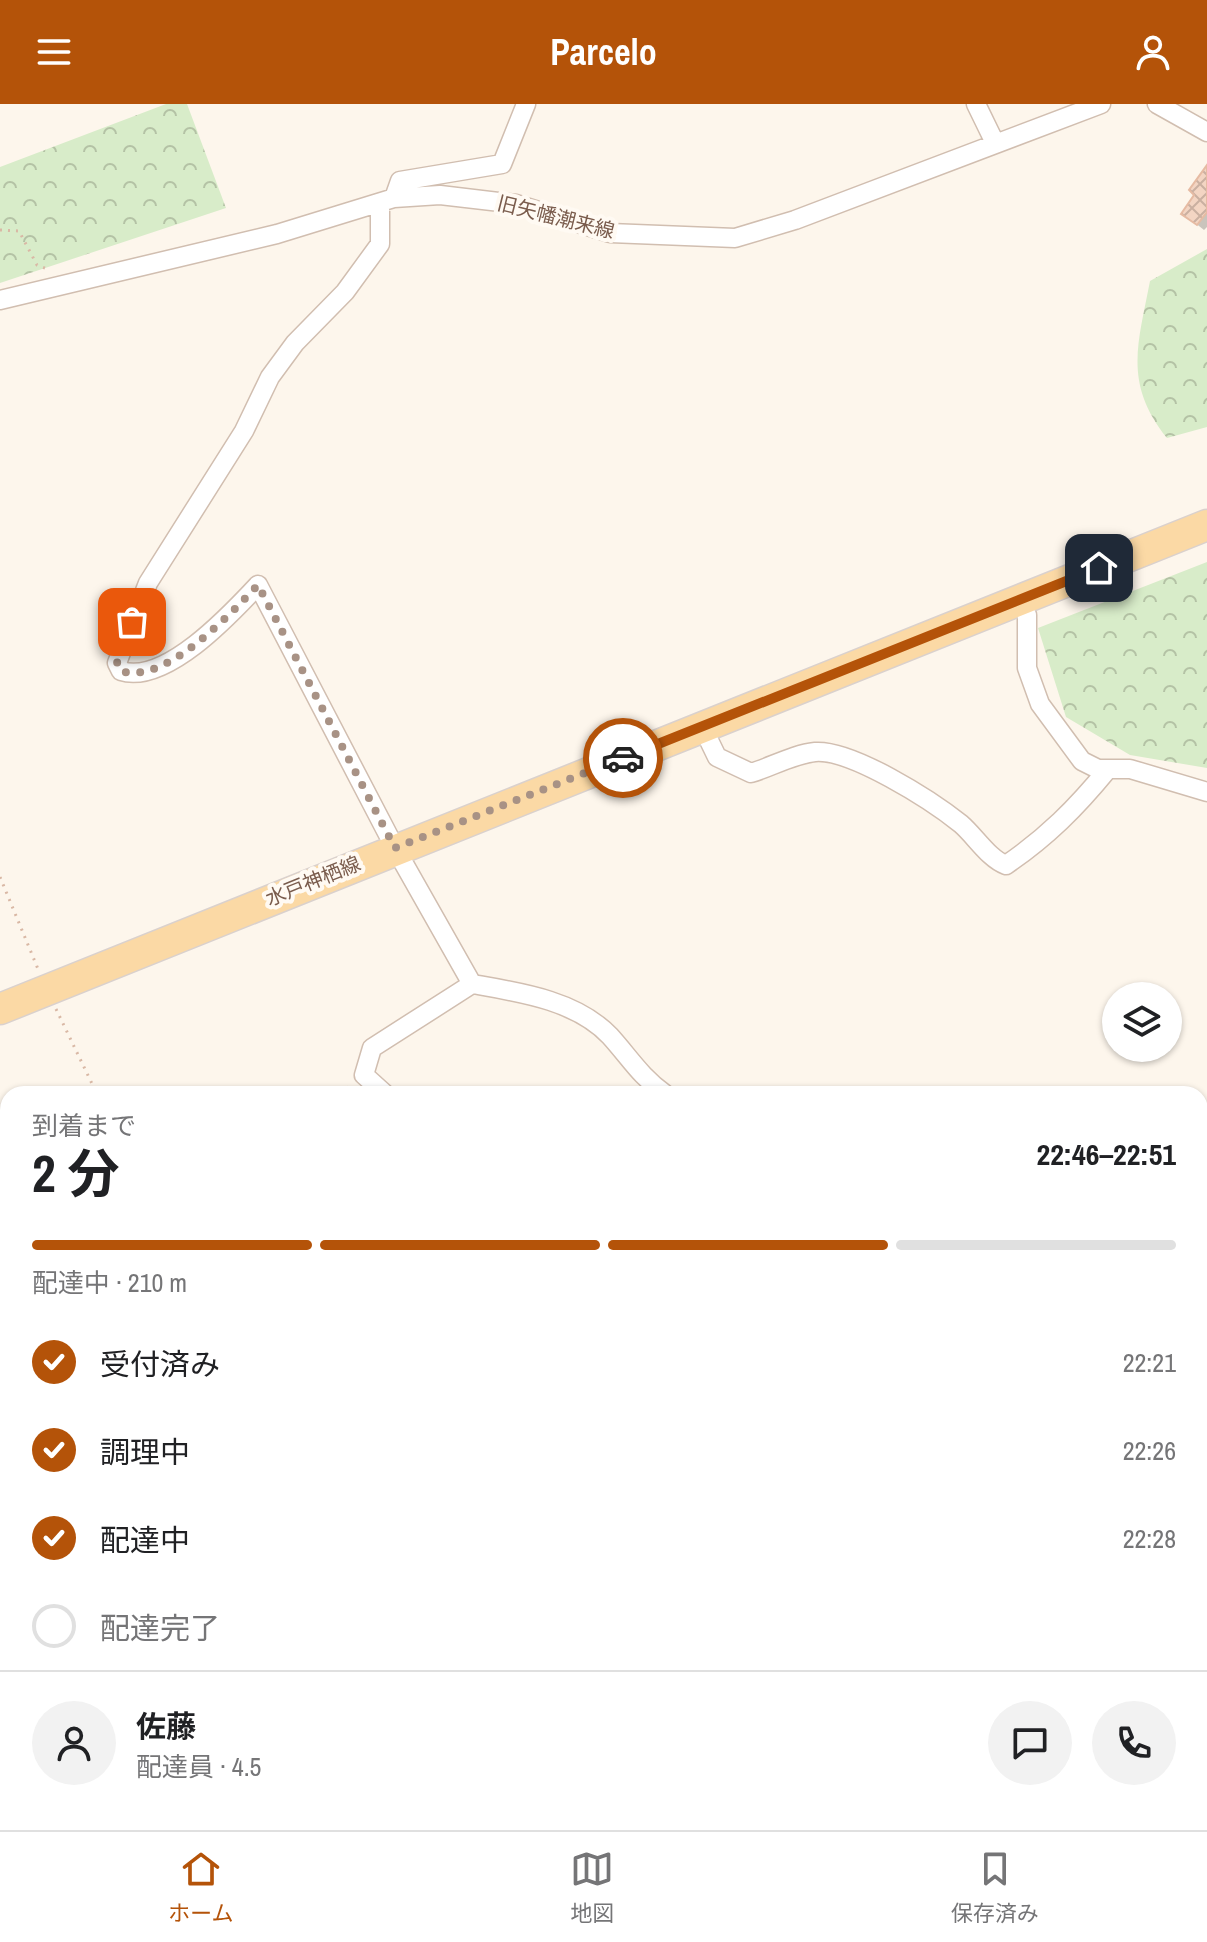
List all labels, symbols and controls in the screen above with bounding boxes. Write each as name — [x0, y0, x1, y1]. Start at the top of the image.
text: Parcelo — [550, 28, 657, 76]
icon: menu — [32, 30, 76, 74]
icon: person — [1131, 30, 1175, 74]
street label: 旧矢幡潮来線 — [495, 189, 618, 244]
pin — [1065, 534, 1133, 602]
icon: home — [1077, 546, 1121, 590]
pin — [98, 588, 166, 656]
icon: bag — [110, 600, 154, 644]
courier — [583, 718, 663, 798]
icon: car — [601, 736, 645, 780]
street label: 水戸神栖線 — [261, 849, 364, 912]
map controls — [1102, 982, 1182, 1062]
button: layers — [1102, 982, 1182, 1062]
text: 到着まで — [32, 1108, 136, 1143]
text: 22:46–22:51 — [1037, 1134, 1176, 1174]
text: 2 分 — [32, 1138, 120, 1208]
text: 配達中 · 210 m — [32, 1265, 187, 1300]
icon: check — [32, 1340, 76, 1384]
text: 受付済み — [100, 1344, 220, 1384]
text: 22:21 — [1123, 1345, 1176, 1380]
icon: check — [32, 1428, 76, 1472]
text: 調理中 — [100, 1432, 190, 1472]
text: 22:26 — [1123, 1433, 1176, 1468]
icon: check — [32, 1516, 76, 1560]
text: 配達中 — [100, 1520, 190, 1560]
text: 22:28 — [1123, 1521, 1176, 1556]
text: 配達完了 — [100, 1608, 220, 1648]
button: person — [32, 1701, 116, 1785]
button: chat — [988, 1701, 1072, 1785]
button: phone — [1092, 1701, 1176, 1785]
text: 佐藤 — [136, 1706, 196, 1746]
text: 配達員 · 4.5 — [136, 1749, 261, 1784]
tab: ホーム — [168, 1847, 234, 1928]
tab: 地図 — [570, 1847, 614, 1928]
tab: 保存済み — [951, 1847, 1039, 1928]

